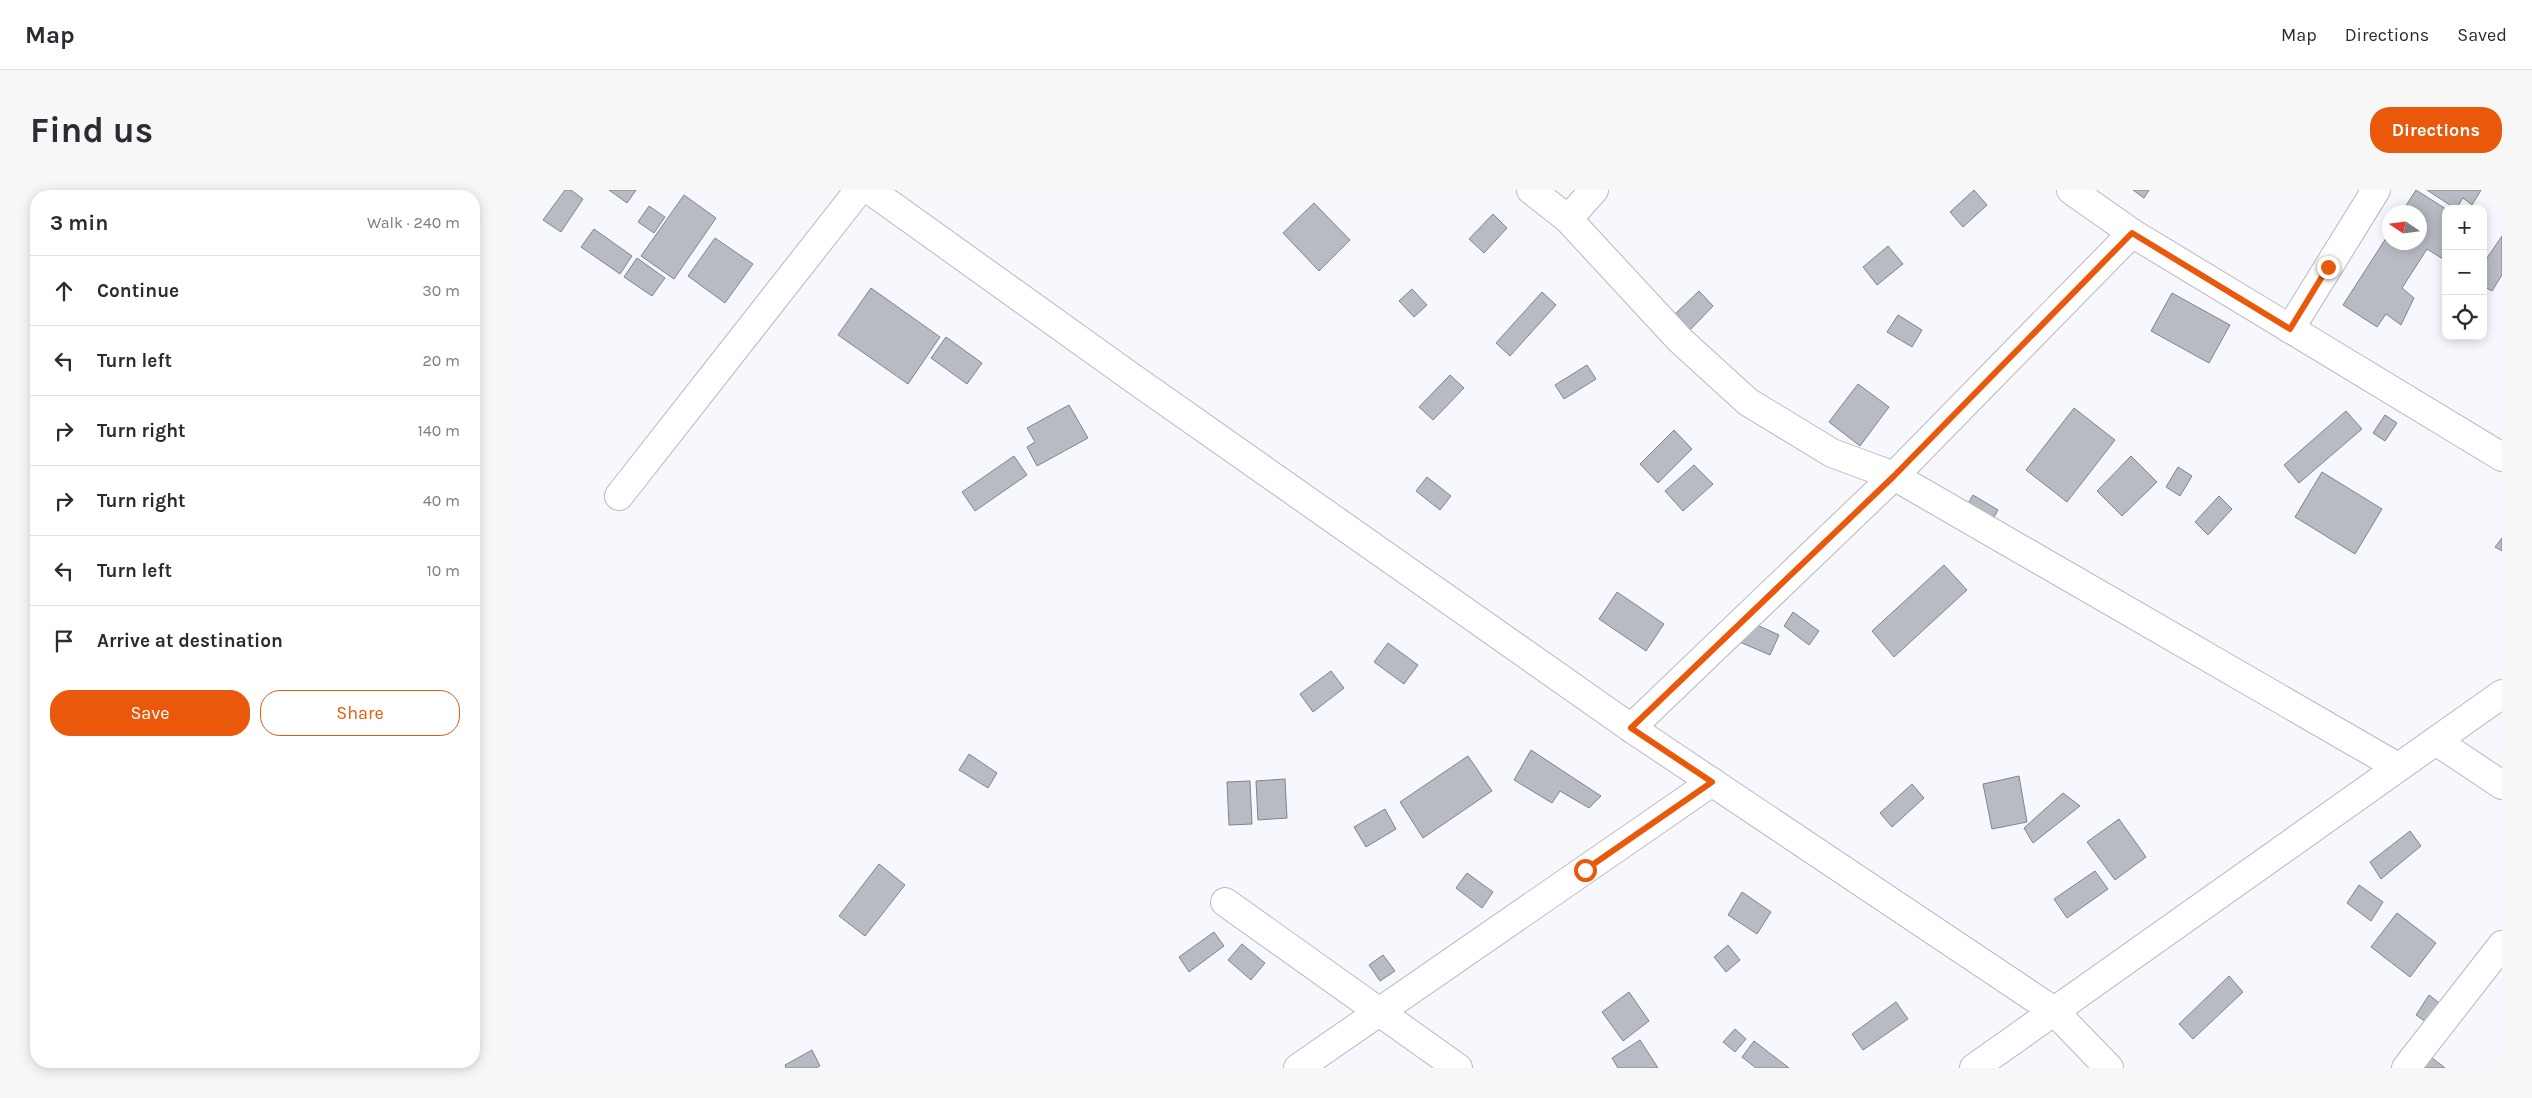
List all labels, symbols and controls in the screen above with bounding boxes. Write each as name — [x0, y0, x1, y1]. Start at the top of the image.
text: Map — [25, 21, 75, 49]
text: Map — [2281, 24, 2317, 46]
text: Directions — [2345, 24, 2429, 46]
text: Saved — [2457, 24, 2507, 46]
button: Directions — [2370, 107, 2502, 153]
text: Find us — [30, 110, 153, 151]
north arrow — [2382, 205, 2427, 250]
map controls — [2442, 205, 2487, 340]
button: + — [2442, 205, 2487, 250]
text: 3 min — [50, 211, 108, 235]
text: Walk · 240 m — [367, 213, 460, 232]
button: − — [2442, 250, 2487, 295]
route end — [2317, 256, 2340, 279]
icon: ahead — [50, 277, 78, 305]
text: Continue — [97, 280, 179, 302]
text: 30 m — [422, 281, 460, 300]
button: locate — [2442, 295, 2487, 340]
icon: left — [50, 347, 78, 375]
text: Turn left — [97, 350, 172, 372]
text: 20 m — [422, 351, 460, 370]
icon: right — [50, 417, 78, 445]
text: Turn right — [97, 420, 186, 442]
text: 140 m — [418, 421, 460, 440]
icon: right — [50, 487, 78, 515]
text: Turn right — [97, 490, 186, 512]
text: 40 m — [423, 491, 460, 510]
icon: left — [50, 557, 78, 585]
text: Turn left — [97, 560, 172, 582]
text: 10 m — [426, 561, 460, 580]
icon: arrive — [50, 627, 78, 655]
text: Arrive at destination — [97, 630, 283, 652]
button: Save — [50, 690, 250, 736]
button: Share — [260, 690, 460, 736]
route start — [1574, 859, 1597, 882]

